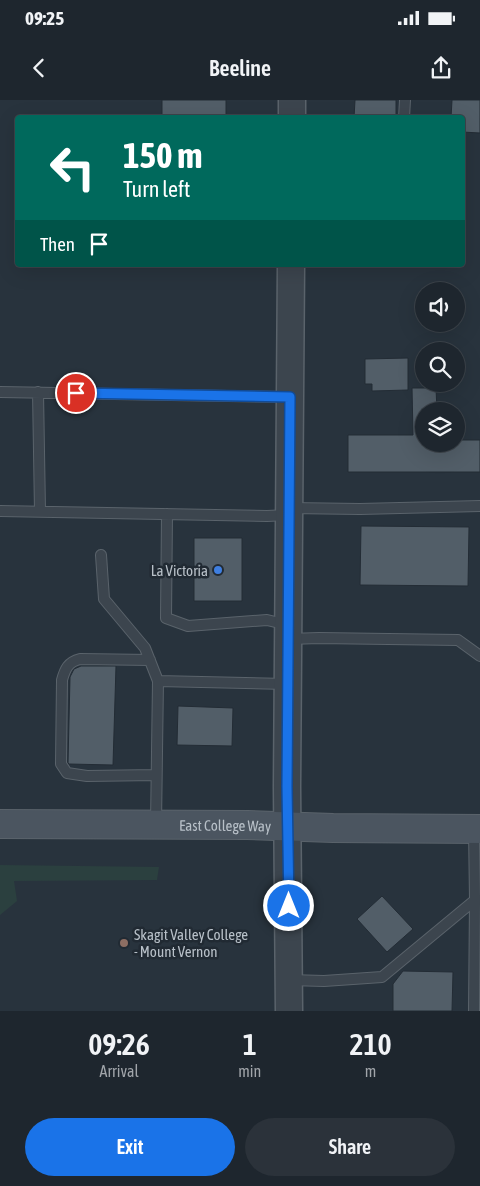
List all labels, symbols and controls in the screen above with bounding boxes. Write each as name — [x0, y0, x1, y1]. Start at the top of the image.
text: 09:25 — [25, 7, 64, 29]
icon: back — [25, 54, 53, 82]
icon: share — [427, 54, 455, 82]
text: Beeline — [209, 55, 271, 81]
icon: left — [40, 135, 105, 200]
text: 150 m — [123, 135, 202, 175]
text: Turn left — [123, 176, 190, 202]
icon: arrive — [85, 230, 113, 258]
text: Then — [40, 233, 75, 255]
map controls — [415, 282, 465, 452]
button: sound — [415, 282, 465, 332]
button: search — [415, 342, 465, 392]
pin — [55, 372, 97, 414]
icon: arrive — [62, 379, 90, 407]
button: layers — [415, 402, 465, 452]
place label: La Victoria — [151, 562, 208, 579]
marker: La Victoria — [212, 564, 224, 576]
street label: East College Way — [179, 816, 271, 834]
position arrow — [262, 879, 314, 931]
place label: Skagit Valley College - Mount Vernon — [134, 926, 248, 960]
marker: Skagit Valley College - Mount Vernon — [118, 937, 130, 949]
text: 09:26 — [88, 1027, 150, 1061]
text: 1 — [243, 1027, 257, 1061]
text: 210 — [349, 1027, 392, 1061]
text: Arrival — [100, 1062, 139, 1080]
text: min — [238, 1062, 261, 1080]
text: m — [365, 1062, 376, 1080]
button: Exit — [25, 1118, 235, 1176]
button: Share — [245, 1118, 455, 1176]

